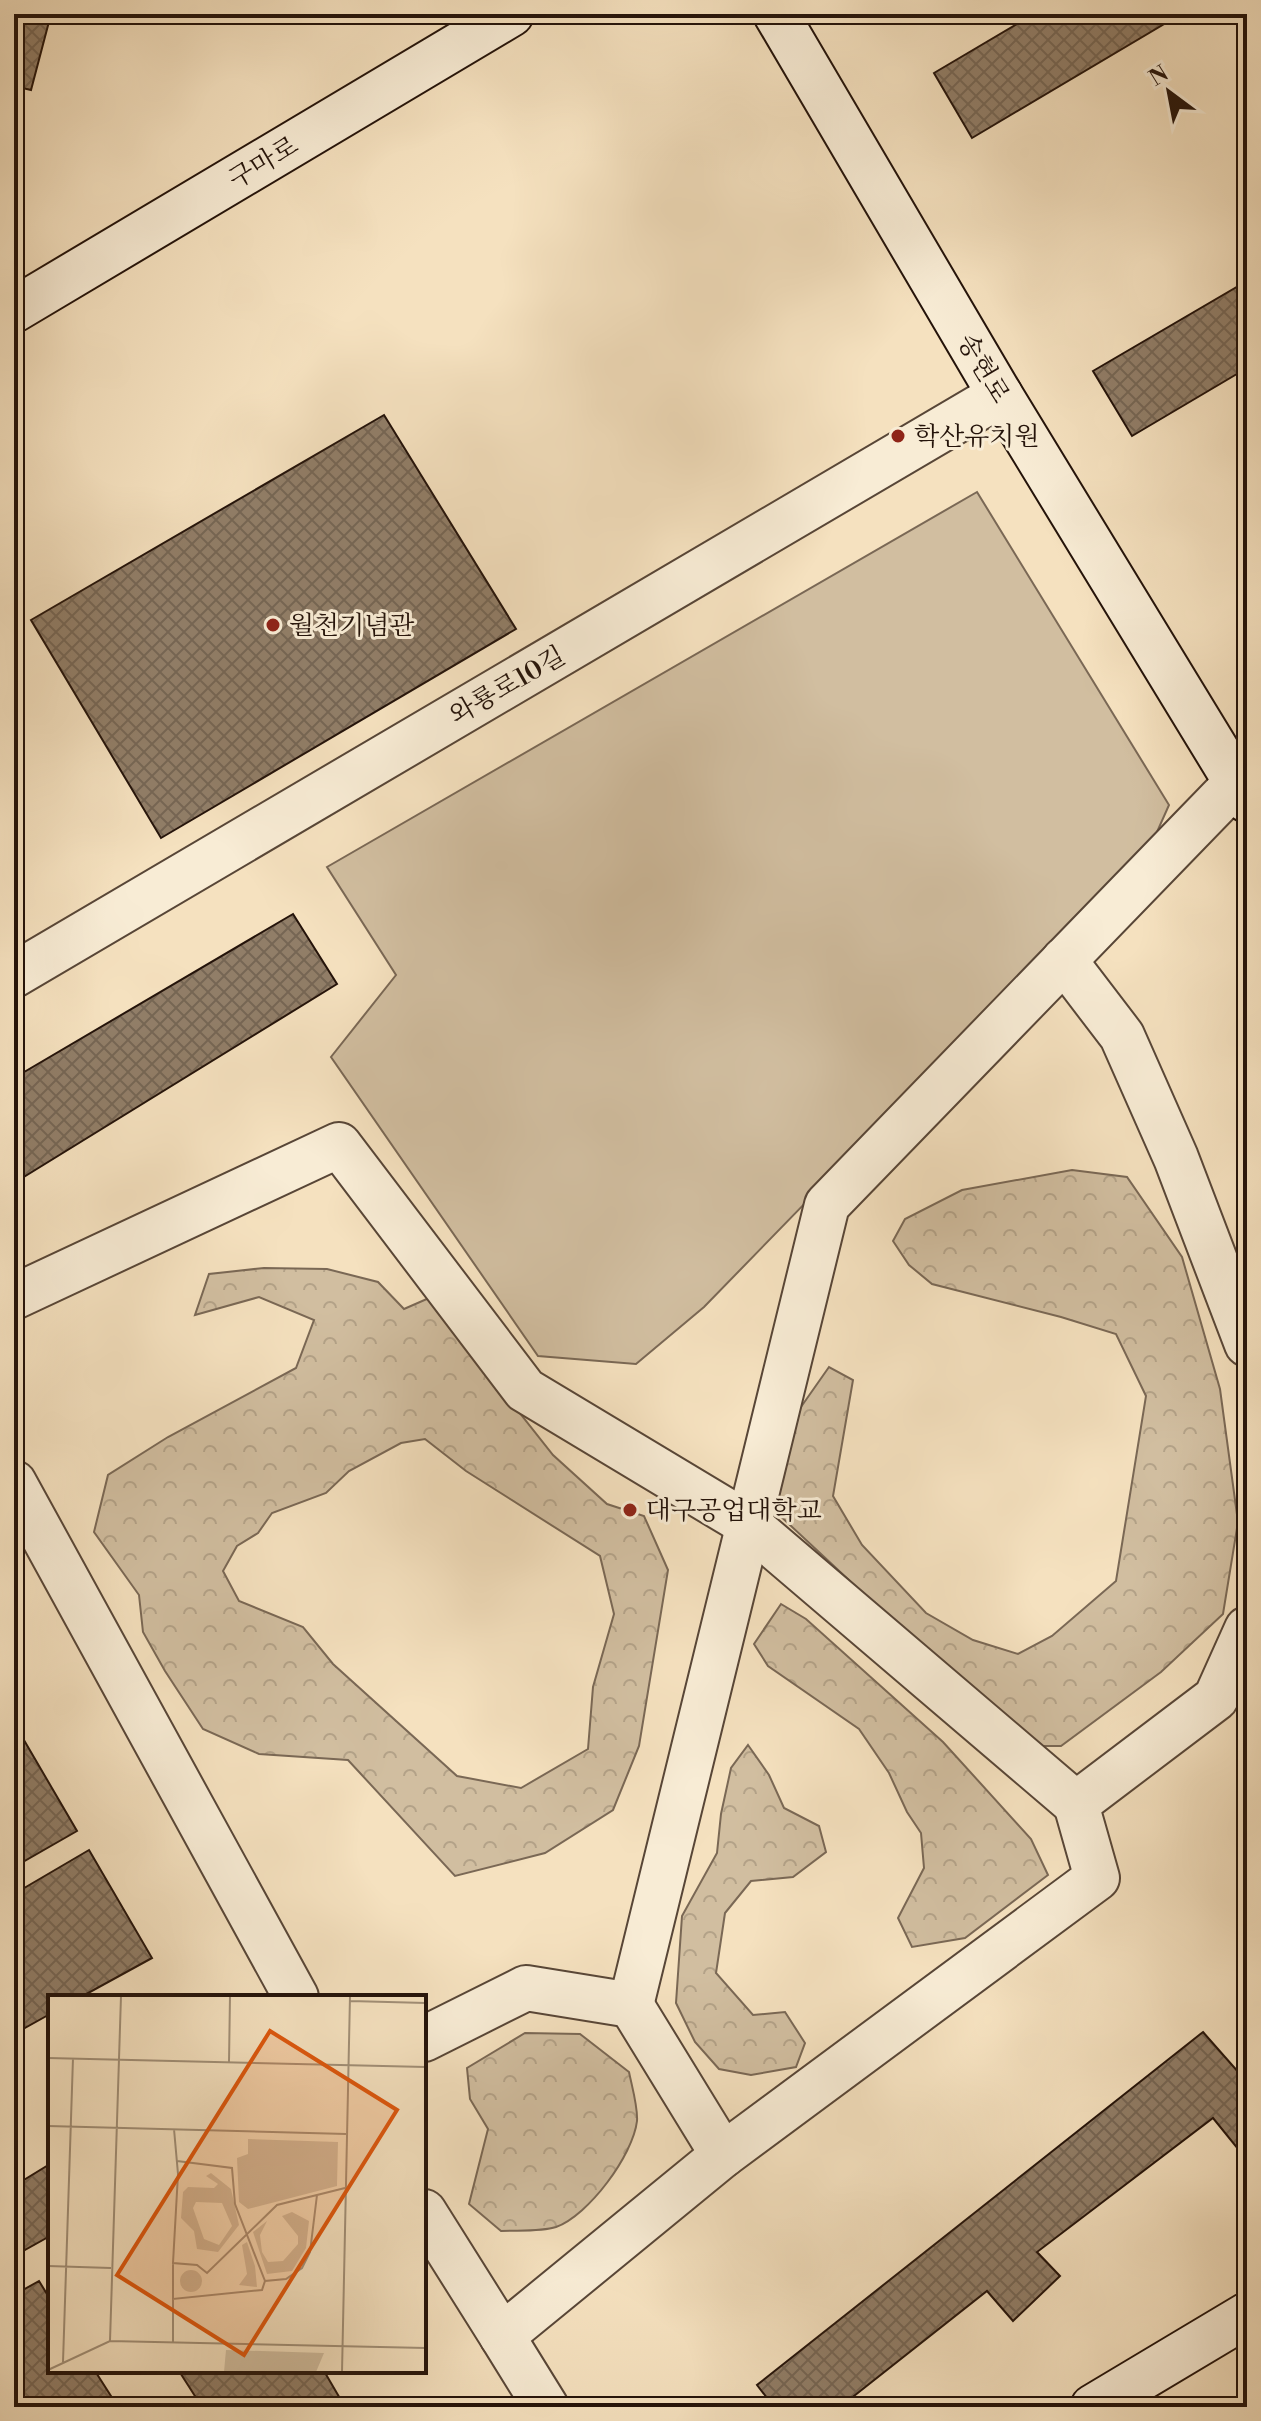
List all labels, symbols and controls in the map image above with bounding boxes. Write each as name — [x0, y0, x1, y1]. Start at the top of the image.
north arrow — [1129, 52, 1209, 132]
text: N — [1145, 60, 1174, 92]
street label: 구마로 — [223, 130, 304, 196]
street label: 송현로 — [950, 328, 1016, 409]
place label: 학산유치원 — [914, 421, 1040, 453]
marker: 학산유치원 — [889, 427, 907, 445]
place label: 월천기념관 — [289, 610, 415, 642]
marker: 월천기념관 — [264, 616, 282, 634]
street label: 와룡로10길 — [444, 640, 571, 732]
place label: 대구공업대학교 — [646, 1495, 822, 1527]
marker: 대구공업대학교 — [621, 1501, 639, 1519]
inset map — [48, 1995, 426, 2373]

